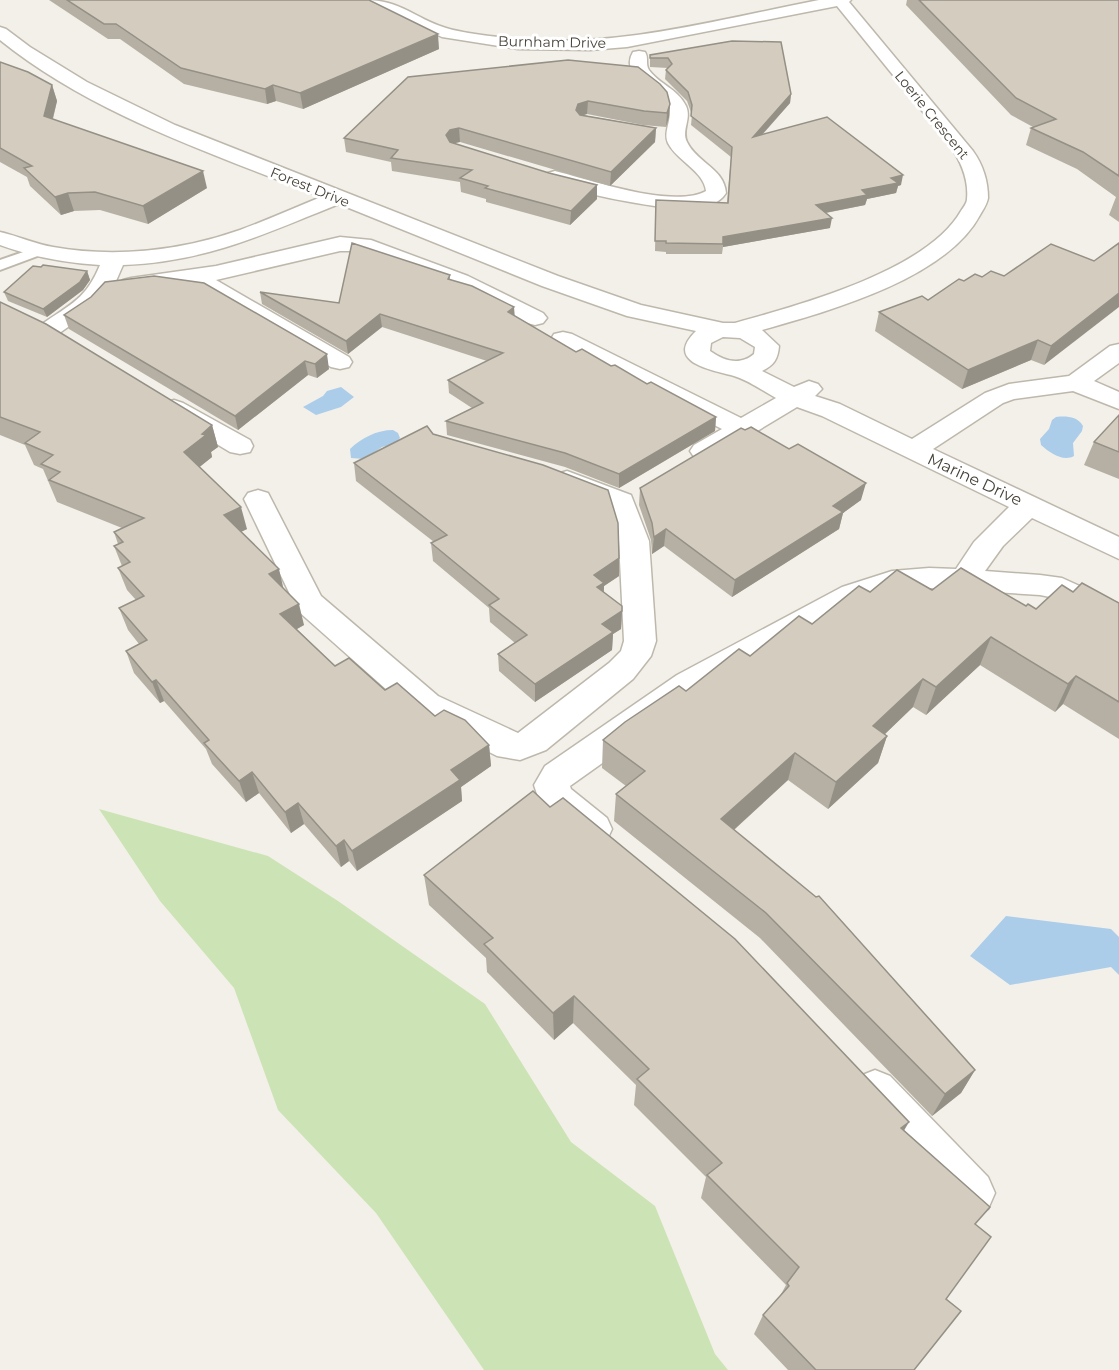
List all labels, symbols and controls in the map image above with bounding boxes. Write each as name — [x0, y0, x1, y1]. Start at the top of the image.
street label: Burnham Drive — [498, 32, 606, 52]
street label: Loerie Crescent — [891, 67, 973, 163]
street label: Forest Drive — [268, 163, 352, 211]
street label: Marine Drive — [925, 449, 1025, 510]

